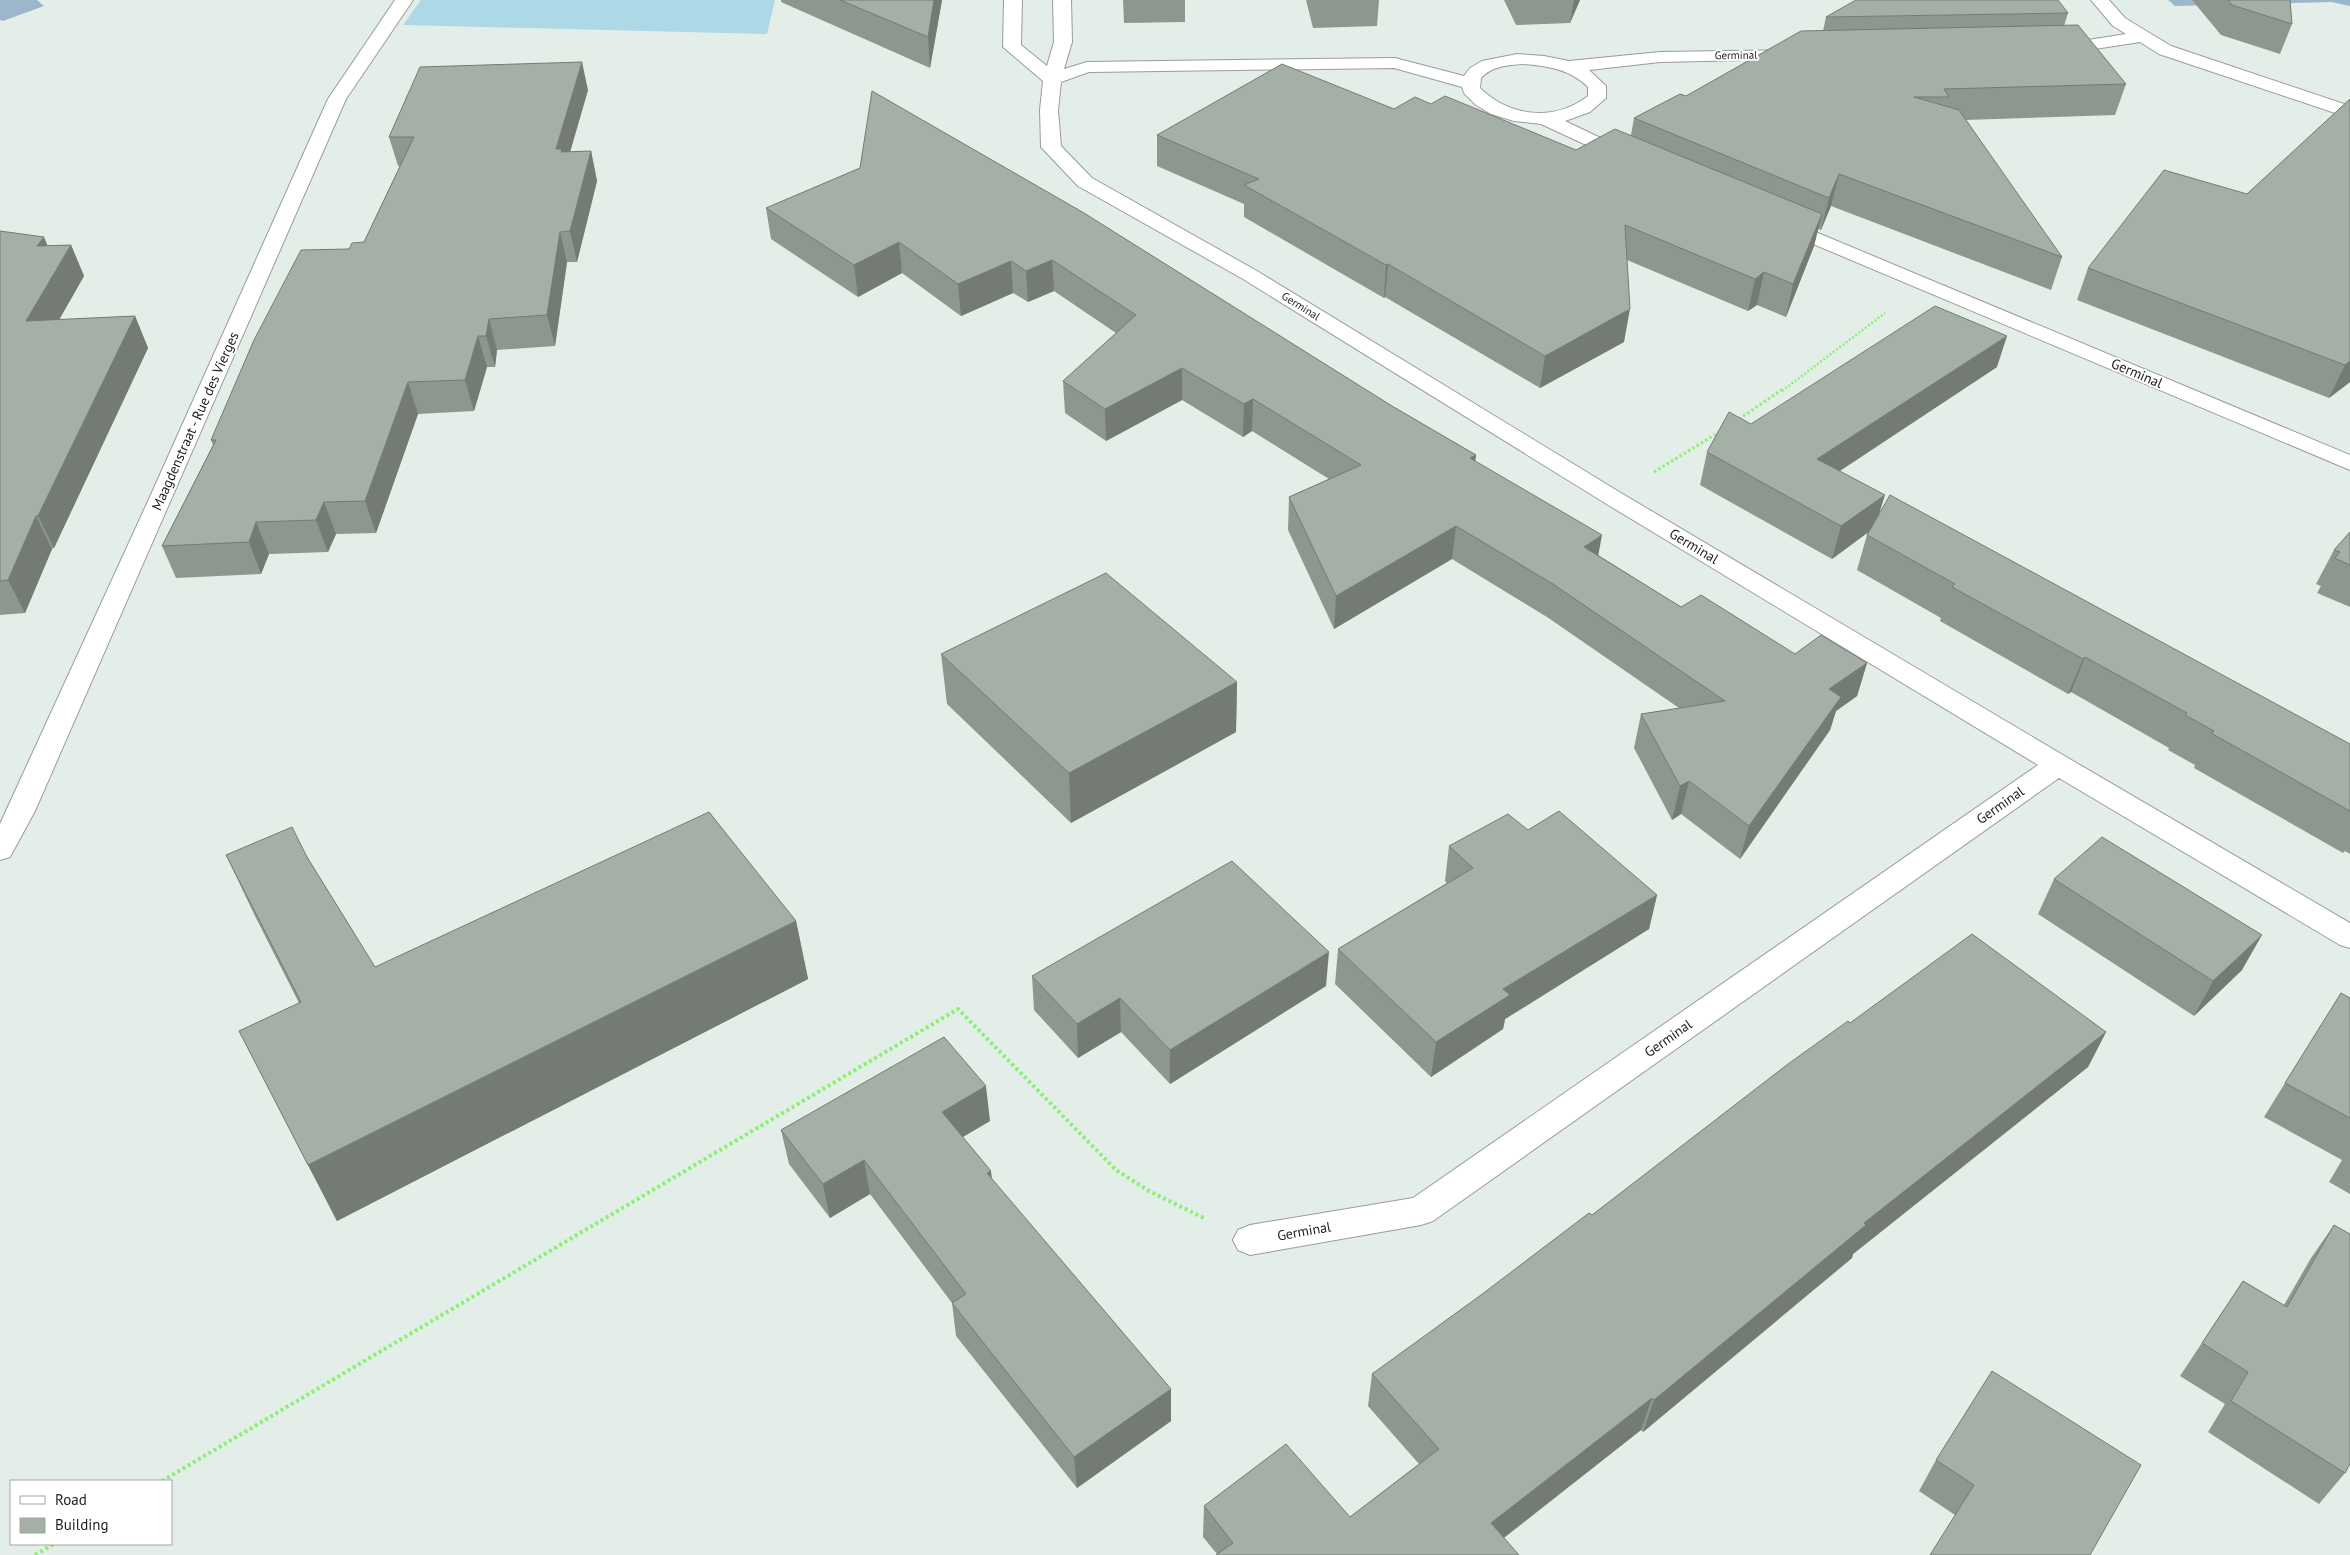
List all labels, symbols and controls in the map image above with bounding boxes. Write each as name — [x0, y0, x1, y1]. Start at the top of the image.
street label: Germinal — [1715, 48, 1758, 62]
street label: Germinal — [1279, 289, 1323, 324]
street label: Maagdenstraat - Rue des Vierges — [147, 329, 243, 513]
street label: Germinal — [2109, 354, 2165, 392]
street label: Germinal — [1666, 524, 1722, 568]
street label: Germinal — [1973, 782, 2027, 828]
street label: Germinal — [1641, 1015, 1695, 1061]
street label: Germinal — [1276, 1217, 1332, 1245]
legend — [10, 1480, 172, 1545]
text: Road — [55, 1490, 87, 1509]
text: Building — [55, 1515, 109, 1534]

